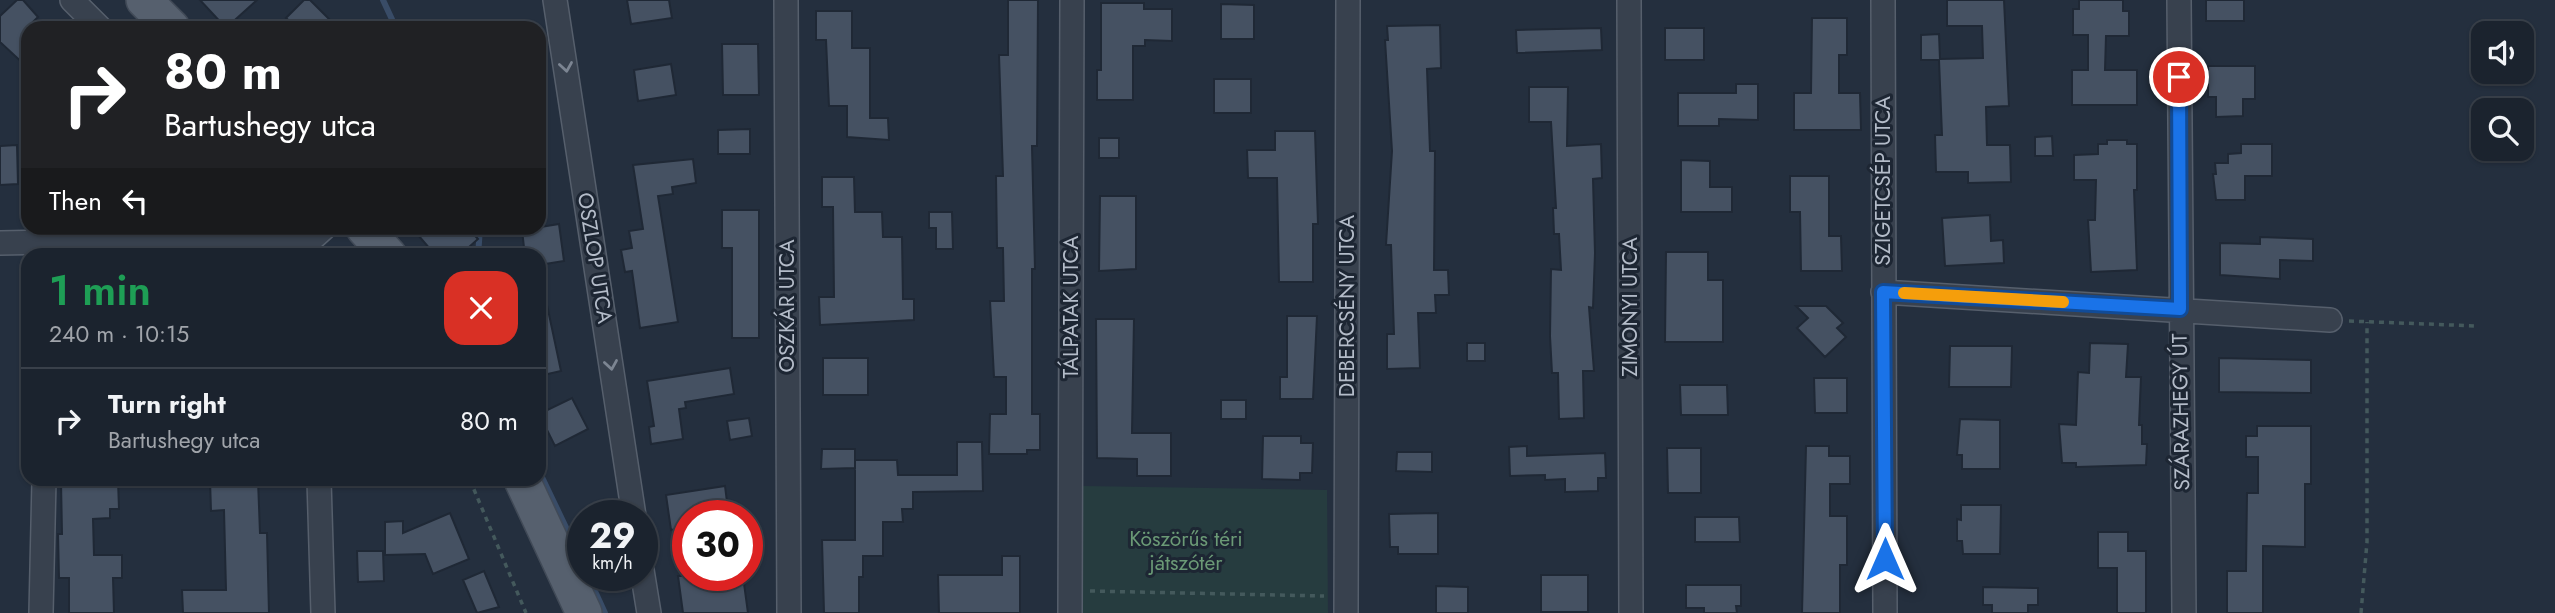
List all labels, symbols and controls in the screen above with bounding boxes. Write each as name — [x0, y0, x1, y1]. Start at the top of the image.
map controls — [2471, 21, 2534, 161]
button: sound — [2471, 21, 2534, 84]
text: 80 m — [164, 37, 282, 107]
pin — [2149, 47, 2209, 107]
icon: right — [49, 49, 140, 140]
icon: arrive — [2160, 58, 2198, 96]
one-way arrow — [558, 62, 573, 73]
street label: SZIGETCSÉP UTCA — [1868, 96, 1898, 266]
button: search — [2471, 98, 2534, 161]
text: Bartushegy utca — [164, 102, 376, 148]
text: Then — [49, 182, 102, 220]
icon: left — [116, 182, 154, 220]
street label: OSZLOP UTCA — [570, 190, 620, 326]
street label: DEBERCSÉNY UTCA — [1332, 215, 1362, 397]
street label: TÁLPATAK UTCA — [1056, 235, 1086, 378]
street label: ZIMONYI UTCA — [1615, 237, 1645, 377]
street label: OSZKÁR UTCA — [772, 239, 802, 373]
text: 1 min — [49, 260, 151, 321]
button: close — [444, 271, 518, 345]
text: 240 m · 10:15 — [49, 317, 189, 351]
street label: SZÁRAZHEGY ÚT — [2165, 333, 2197, 491]
one-way arrow — [603, 359, 618, 371]
text: Turn right — [108, 385, 226, 423]
icon: right — [49, 402, 87, 440]
text: 80 m — [460, 402, 518, 440]
text: Bartushegy utca — [108, 423, 260, 457]
speed limit sign: 30 — [672, 500, 763, 591]
text: 29 — [589, 511, 636, 561]
position arrow — [1848, 522, 1922, 596]
park label: Köszörűs téri játszótér — [1129, 524, 1243, 578]
text: km/h — [592, 550, 633, 576]

